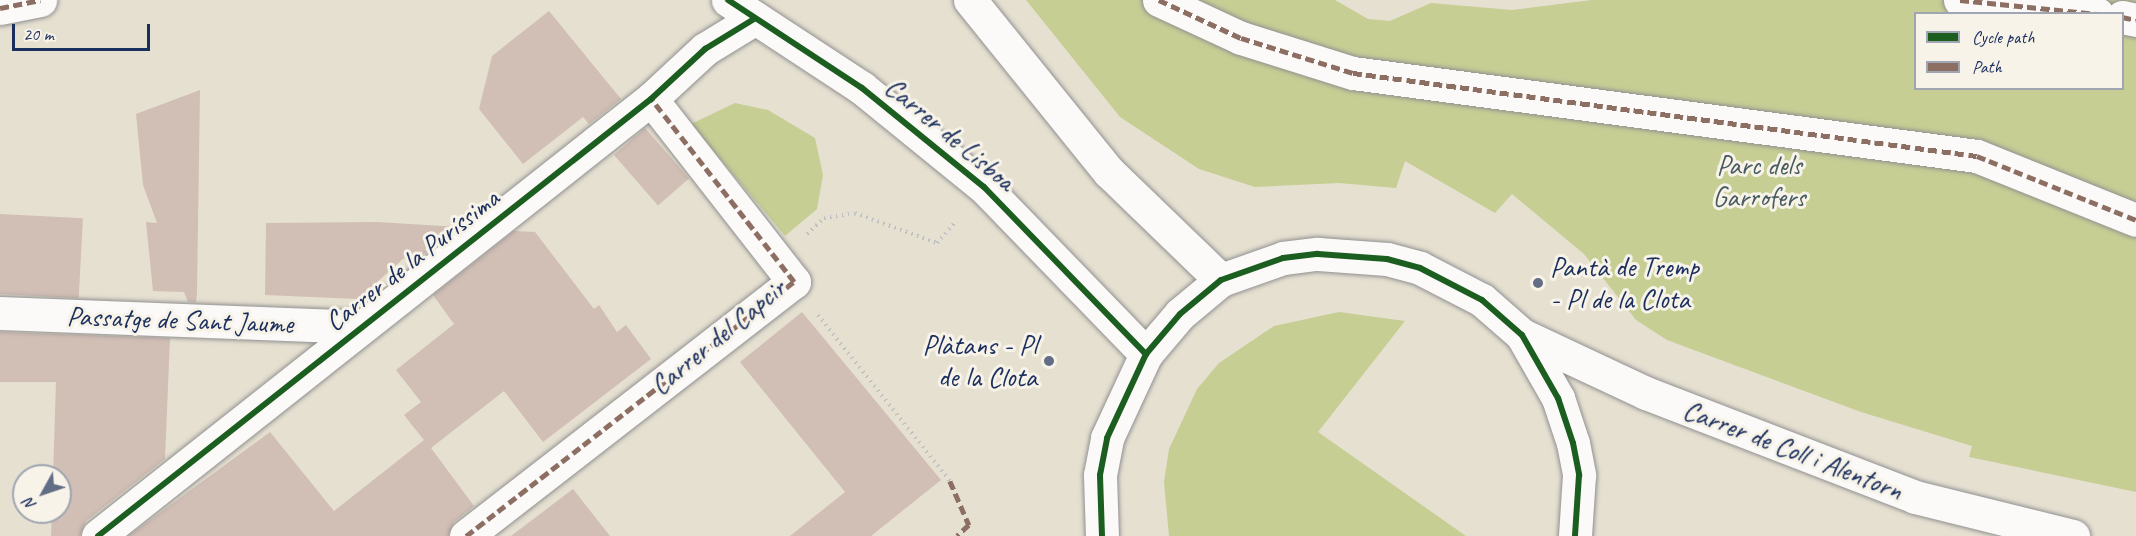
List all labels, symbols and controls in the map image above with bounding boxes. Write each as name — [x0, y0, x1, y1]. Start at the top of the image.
scale bar — [15, 12, 153, 50]
legend — [1914, 12, 2124, 90]
text: 20 m — [23, 23, 54, 45]
text: Cycle path — [1972, 26, 2034, 48]
text: Path — [1972, 56, 2002, 78]
street label: Carrer de Lisboa — [878, 70, 1022, 198]
park label: Parc dels Garrofers — [1713, 148, 1805, 214]
street label: Carrer de la Puríssima — [318, 182, 506, 338]
place label: Pantà de Tremp - Pl de la Clota — [1550, 250, 1699, 316]
street label: Carrer del Capcir — [644, 272, 792, 402]
marker: Pantà de Tremp - Pl de la Clota — [1531, 276, 1545, 290]
street label: Passatge de Sant Jaume — [66, 299, 294, 341]
place label: Plàtans - Pl de la Clota — [922, 328, 1037, 394]
marker: Plàtans - Pl de la Clota — [1042, 354, 1056, 368]
street label: Carrer de Coll i Alentorn — [1679, 393, 1907, 507]
north arrow — [12, 464, 72, 524]
text: N — [19, 494, 41, 515]

